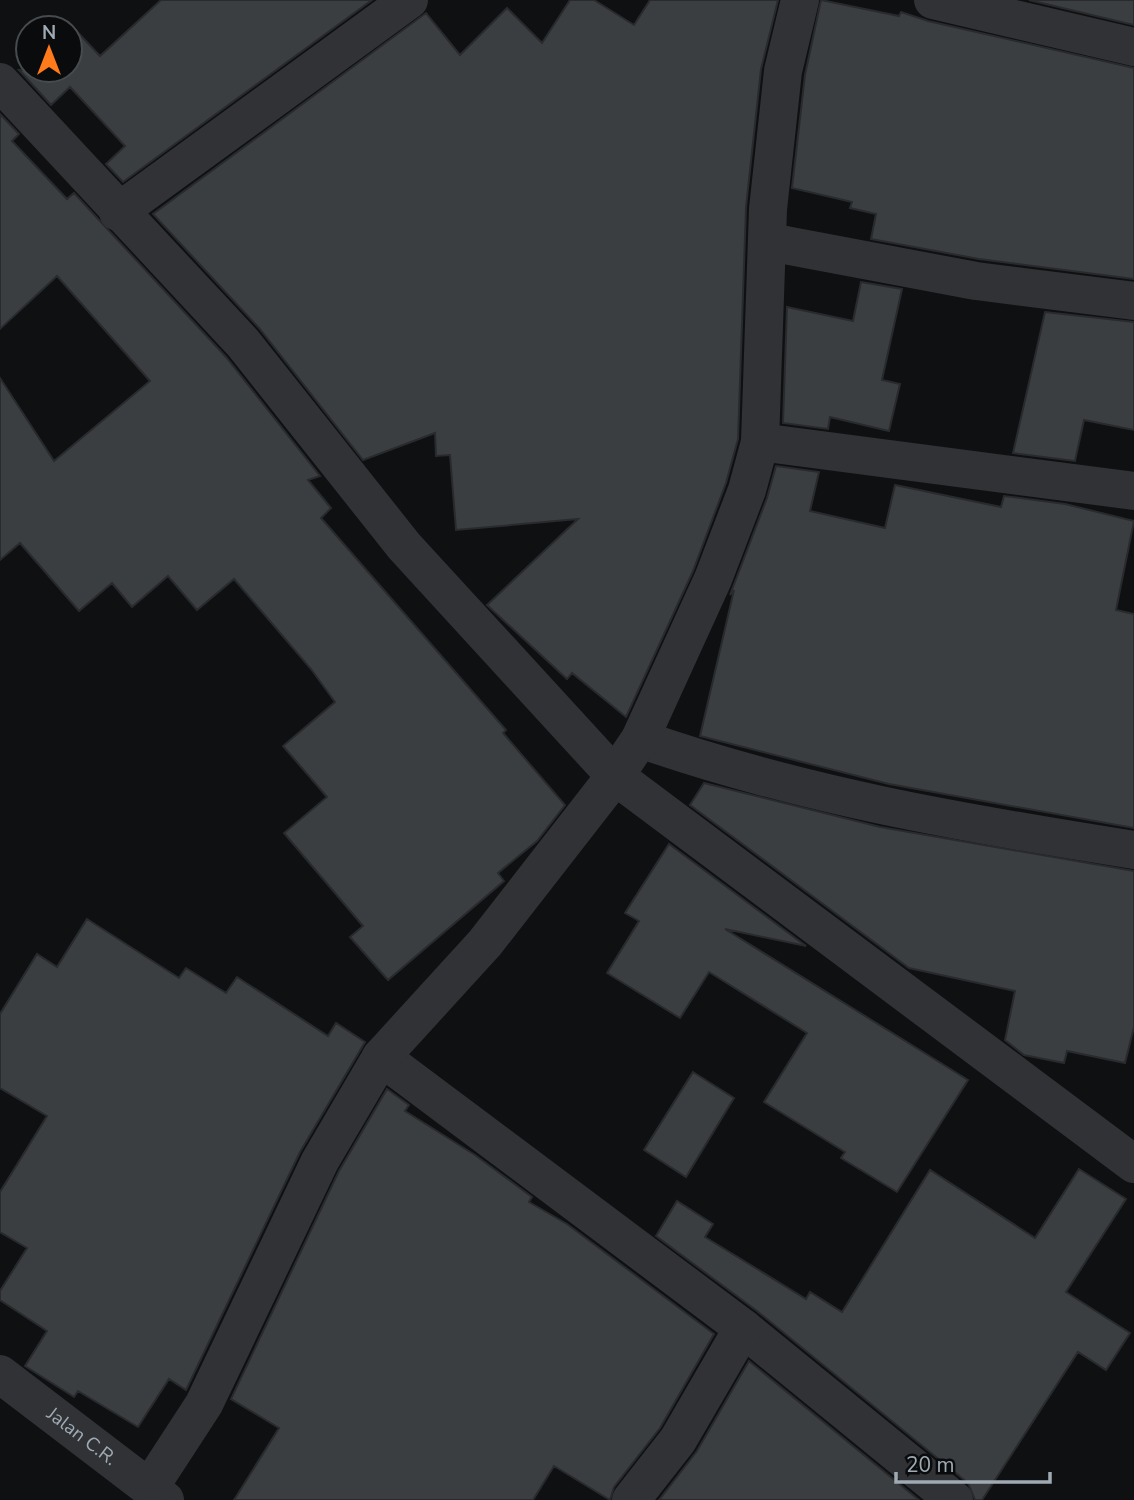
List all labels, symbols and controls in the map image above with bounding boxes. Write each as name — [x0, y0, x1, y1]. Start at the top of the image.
north arrow — [14, 14, 84, 84]
text: N — [42, 20, 56, 46]
street label: Jalan C.R. — [41, 1401, 122, 1472]
scale bar — [896, 1440, 1050, 1484]
text: 20 m — [906, 1451, 955, 1479]

